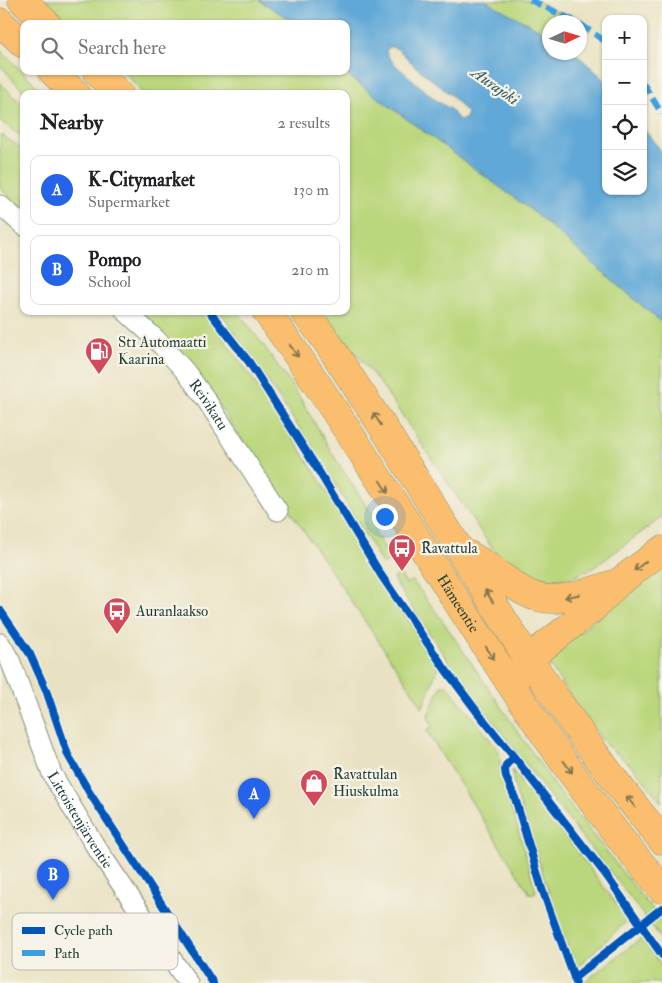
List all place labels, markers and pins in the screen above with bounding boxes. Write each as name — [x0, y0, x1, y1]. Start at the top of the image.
place label: St1 Automaatti Kaarina — [118, 333, 207, 369]
fuel station icon: St1 Automaatti Kaarina — [84, 336, 114, 375]
bus stop icon: Ravattula — [387, 533, 417, 572]
place label: Ravattula — [421, 539, 479, 558]
bus stop icon: Auranlaakso — [102, 596, 132, 635]
place label: Auranlaakso — [135, 602, 208, 621]
place label: Ravattulan Hiuskulma — [333, 765, 399, 801]
shop icon: Ravattulan Hiuskulma — [299, 768, 329, 807]
pin: A — [238, 778, 270, 819]
pin: B — [37, 859, 69, 900]

